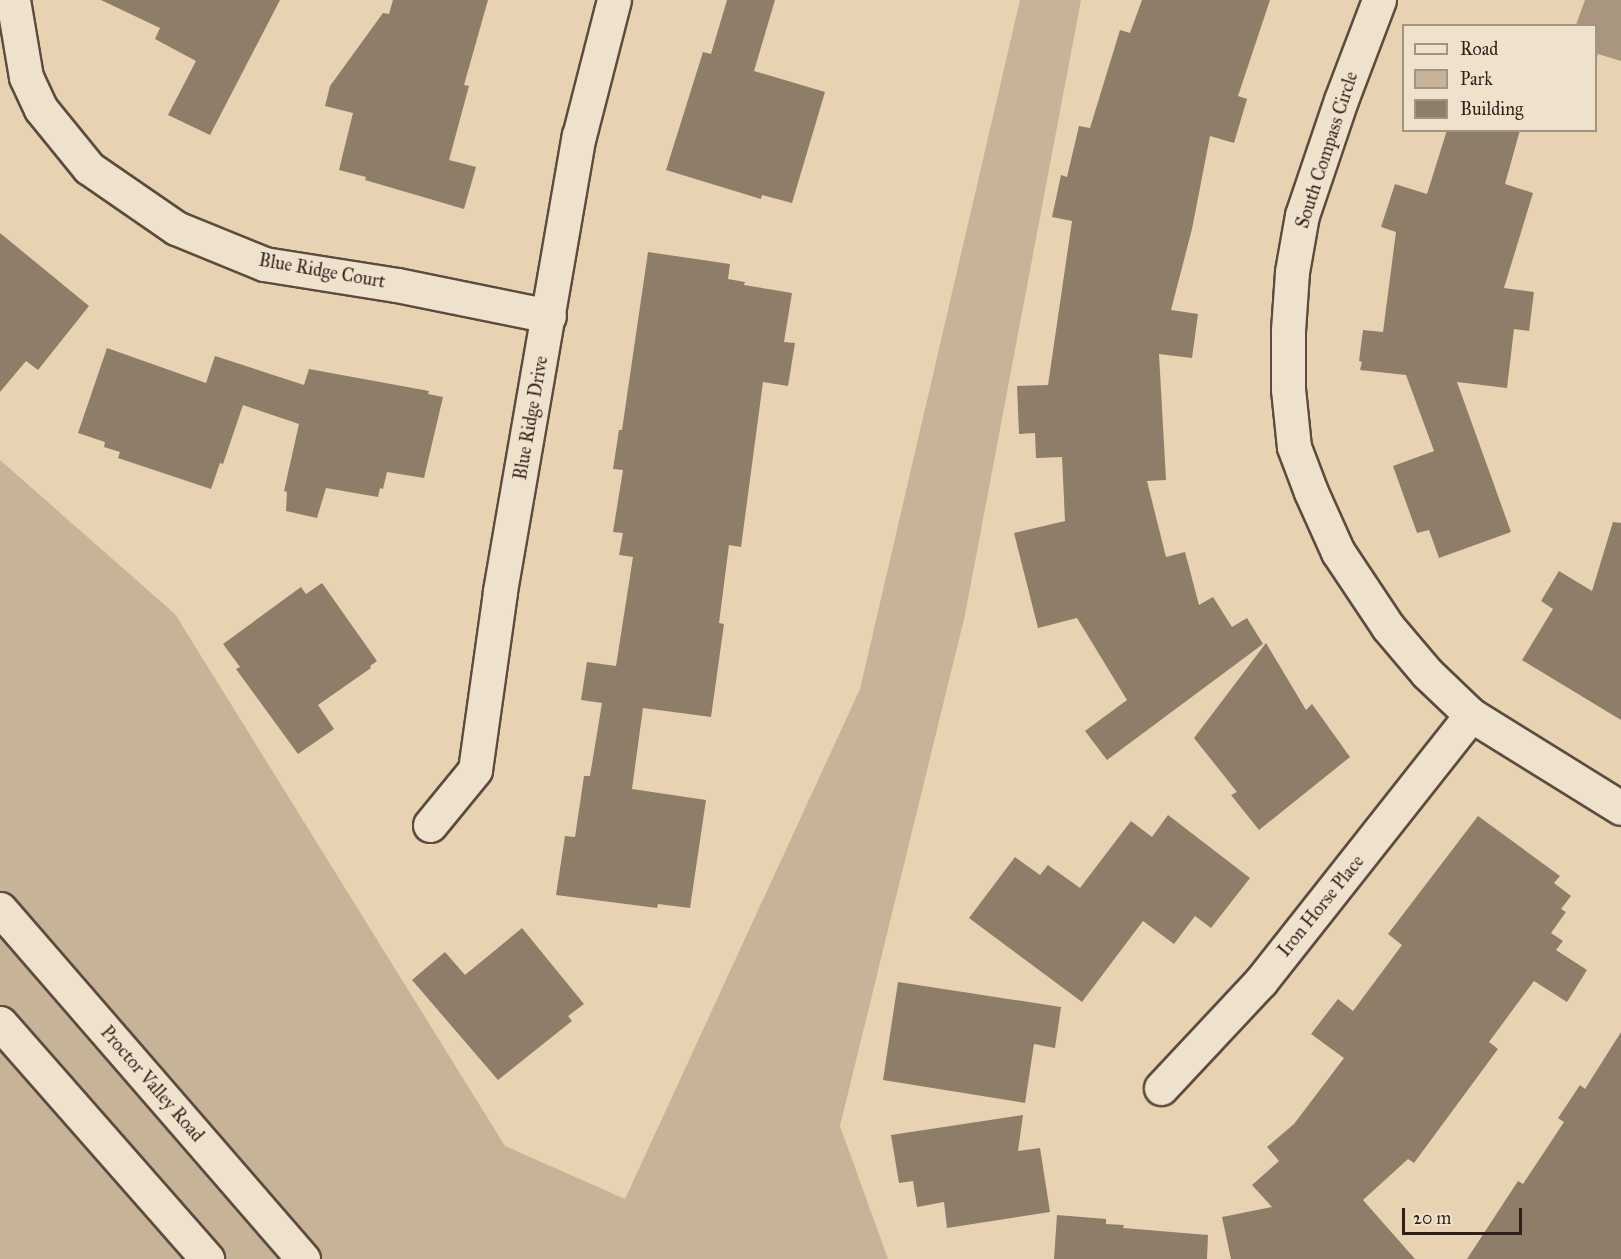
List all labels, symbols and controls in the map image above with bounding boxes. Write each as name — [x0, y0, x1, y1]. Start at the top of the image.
legend — [1402, 24, 1597, 132]
text: Road — [1460, 38, 1498, 60]
text: Park — [1460, 68, 1493, 90]
street label: South Compass Circle — [1291, 69, 1363, 231]
text: Building — [1460, 98, 1523, 120]
street label: Blue Ridge Court — [257, 249, 387, 293]
street label: Blue Ridge Drive — [509, 354, 553, 482]
street label: Iron Horse Place — [1274, 851, 1368, 961]
street label: Proctor Valley Road — [96, 1022, 208, 1146]
scale bar — [1405, 1196, 1525, 1234]
text: 20 m — [1413, 1207, 1451, 1229]

